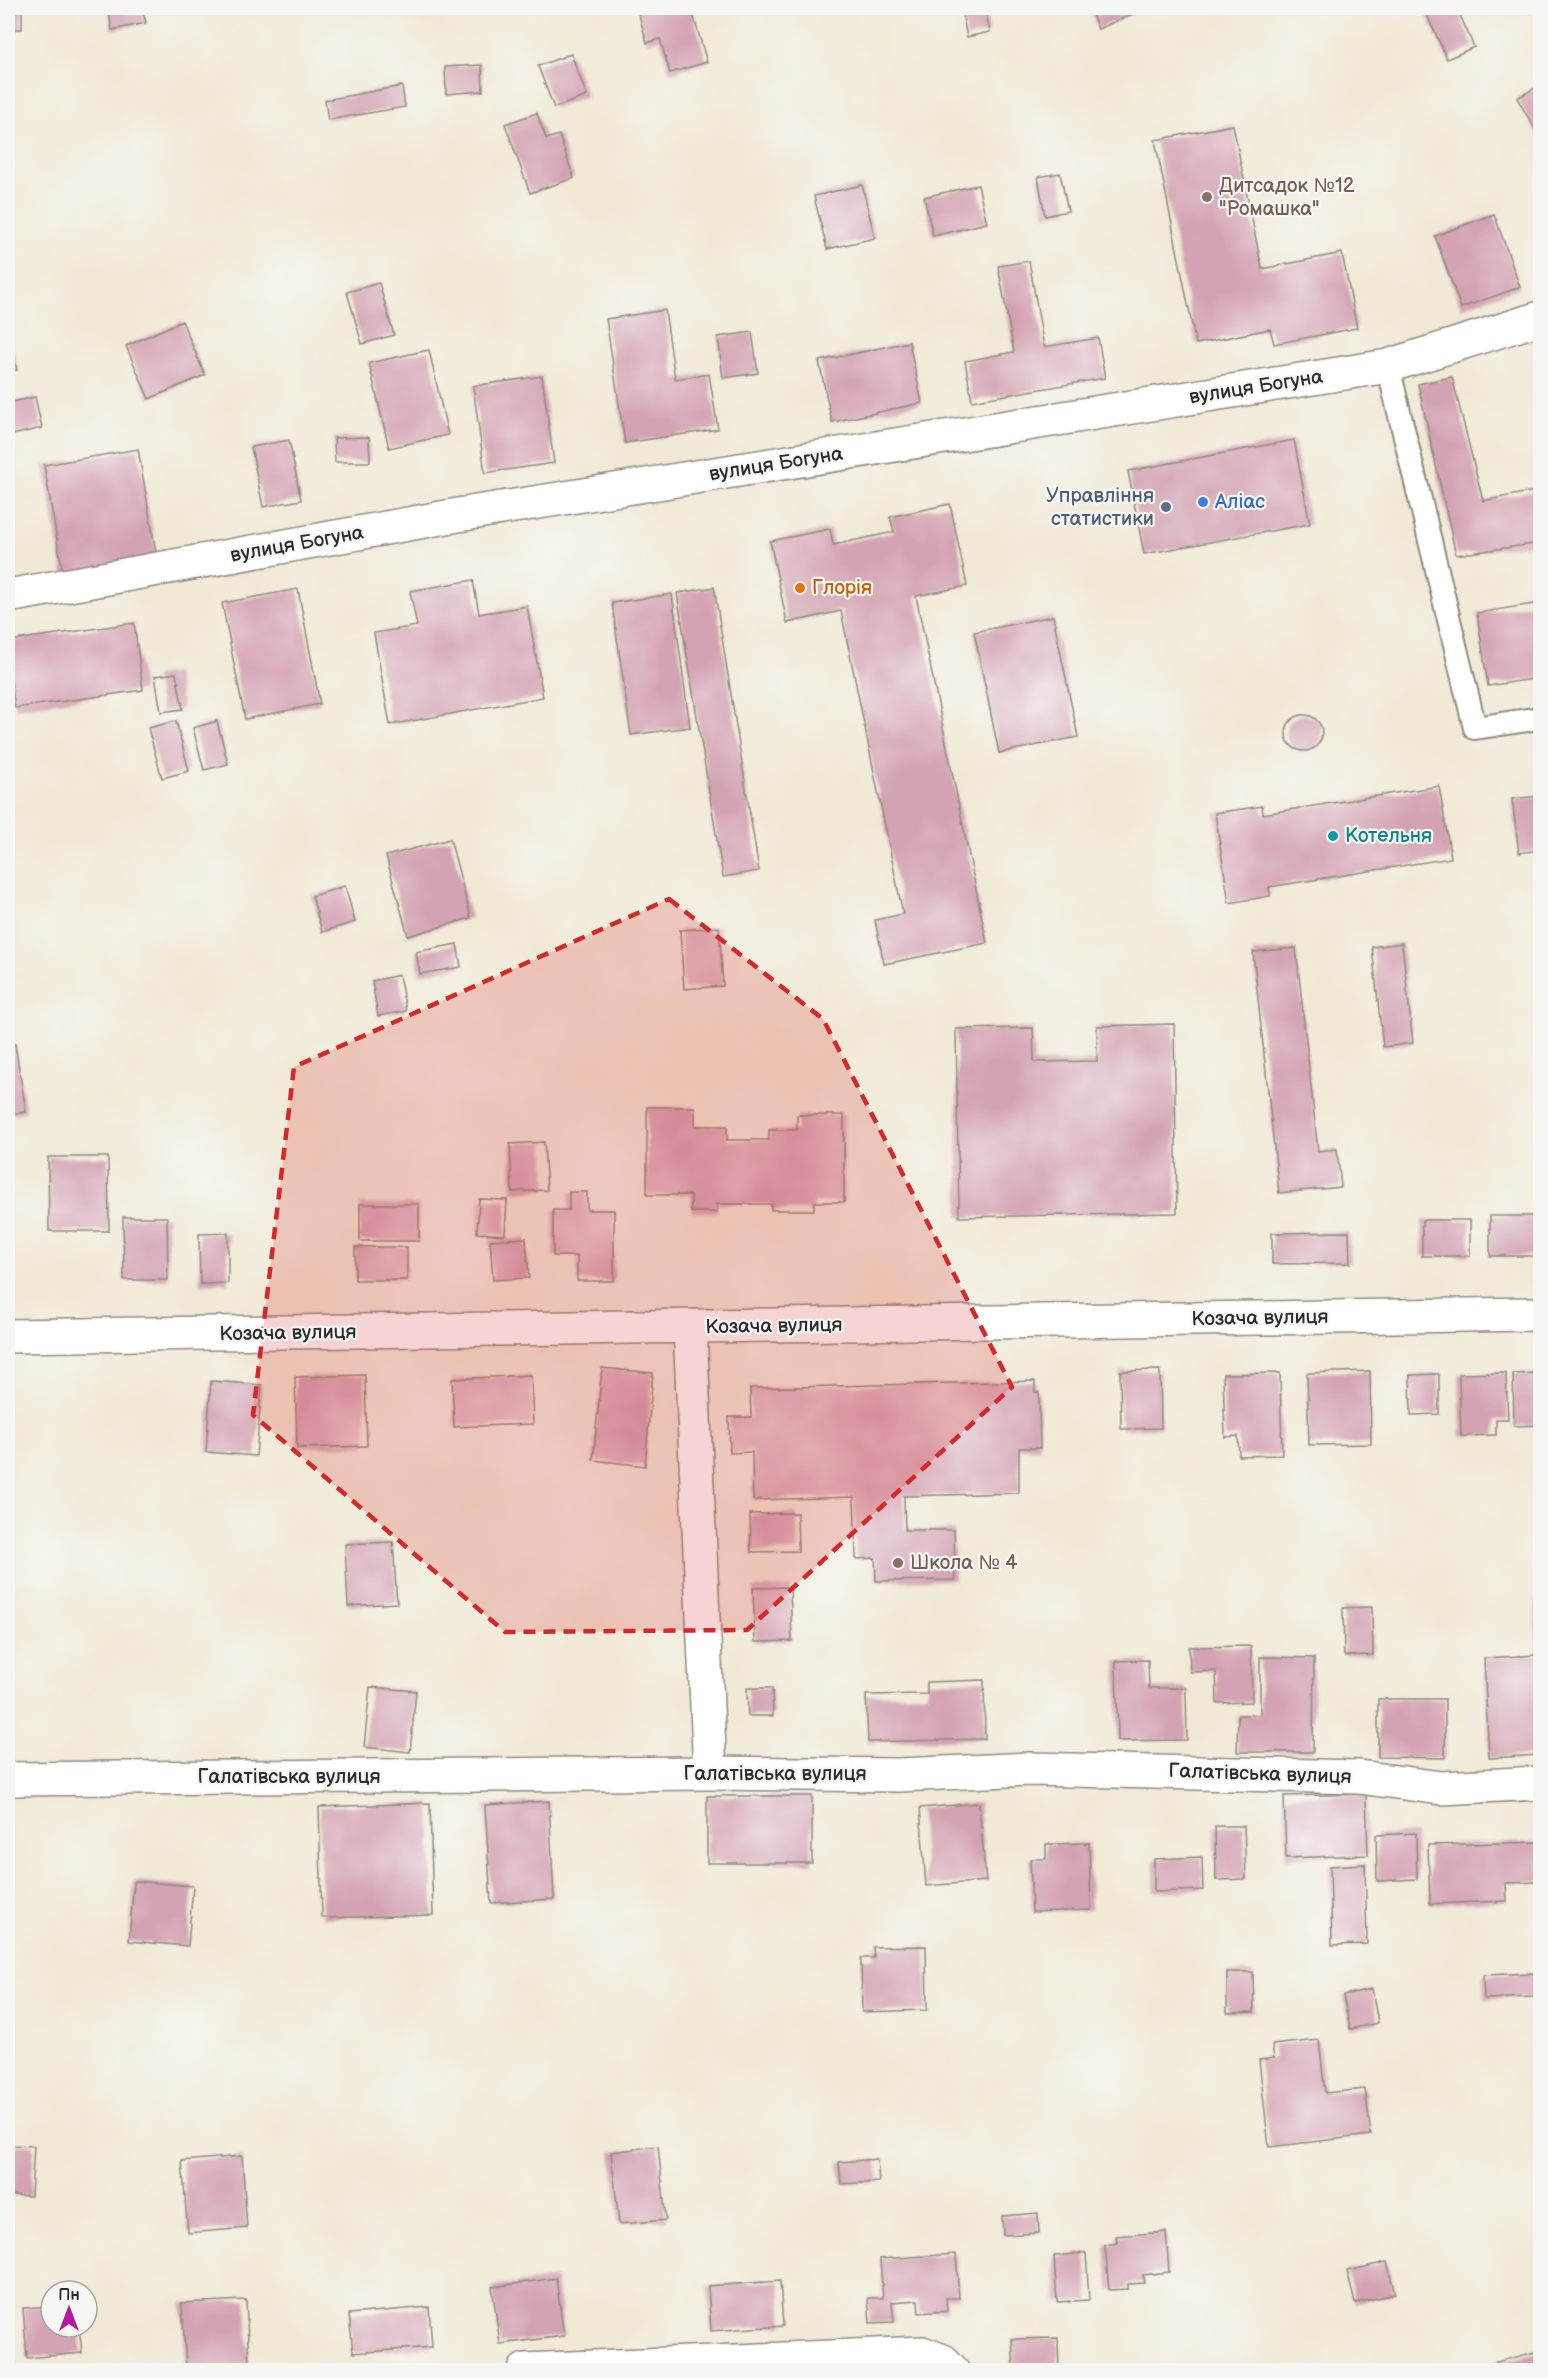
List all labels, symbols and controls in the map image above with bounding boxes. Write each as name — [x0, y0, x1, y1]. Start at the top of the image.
place label: Дитсадок №12 "Ромашка" — [1219, 174, 1355, 221]
marker: Дитсадок №12 "Ромашка" — [1200, 190, 1214, 204]
street label: вулиця Богуна — [1187, 365, 1325, 409]
street label: вулиця Богуна — [707, 442, 845, 486]
place label: Управління статистики — [1046, 484, 1154, 531]
place label: Аліас — [1214, 490, 1265, 514]
marker: Аліас — [1196, 495, 1210, 509]
marker: Управління статистики — [1159, 500, 1173, 514]
street label: вулиця Богуна — [228, 520, 366, 568]
place label: Глорія — [812, 576, 872, 600]
marker: Глорія — [793, 581, 807, 595]
place label: Котельня — [1345, 824, 1432, 848]
marker: Котельня — [1326, 829, 1340, 843]
street label: Козача вулиця — [1191, 1305, 1329, 1331]
street label: Козача вулиця — [705, 1313, 843, 1339]
street label: Козача вулиця — [219, 1320, 357, 1346]
place label: Школа № 4 — [910, 1551, 1018, 1575]
marker: Школа № 4 — [891, 1556, 905, 1570]
street label: Галатівська вулиця — [1168, 1759, 1352, 1789]
street label: Галатівська вулиця — [683, 1762, 867, 1786]
street label: Галатівська вулиця — [197, 1765, 381, 1789]
north arrow — [39, 2279, 99, 2339]
text: Пн — [58, 2286, 80, 2305]

